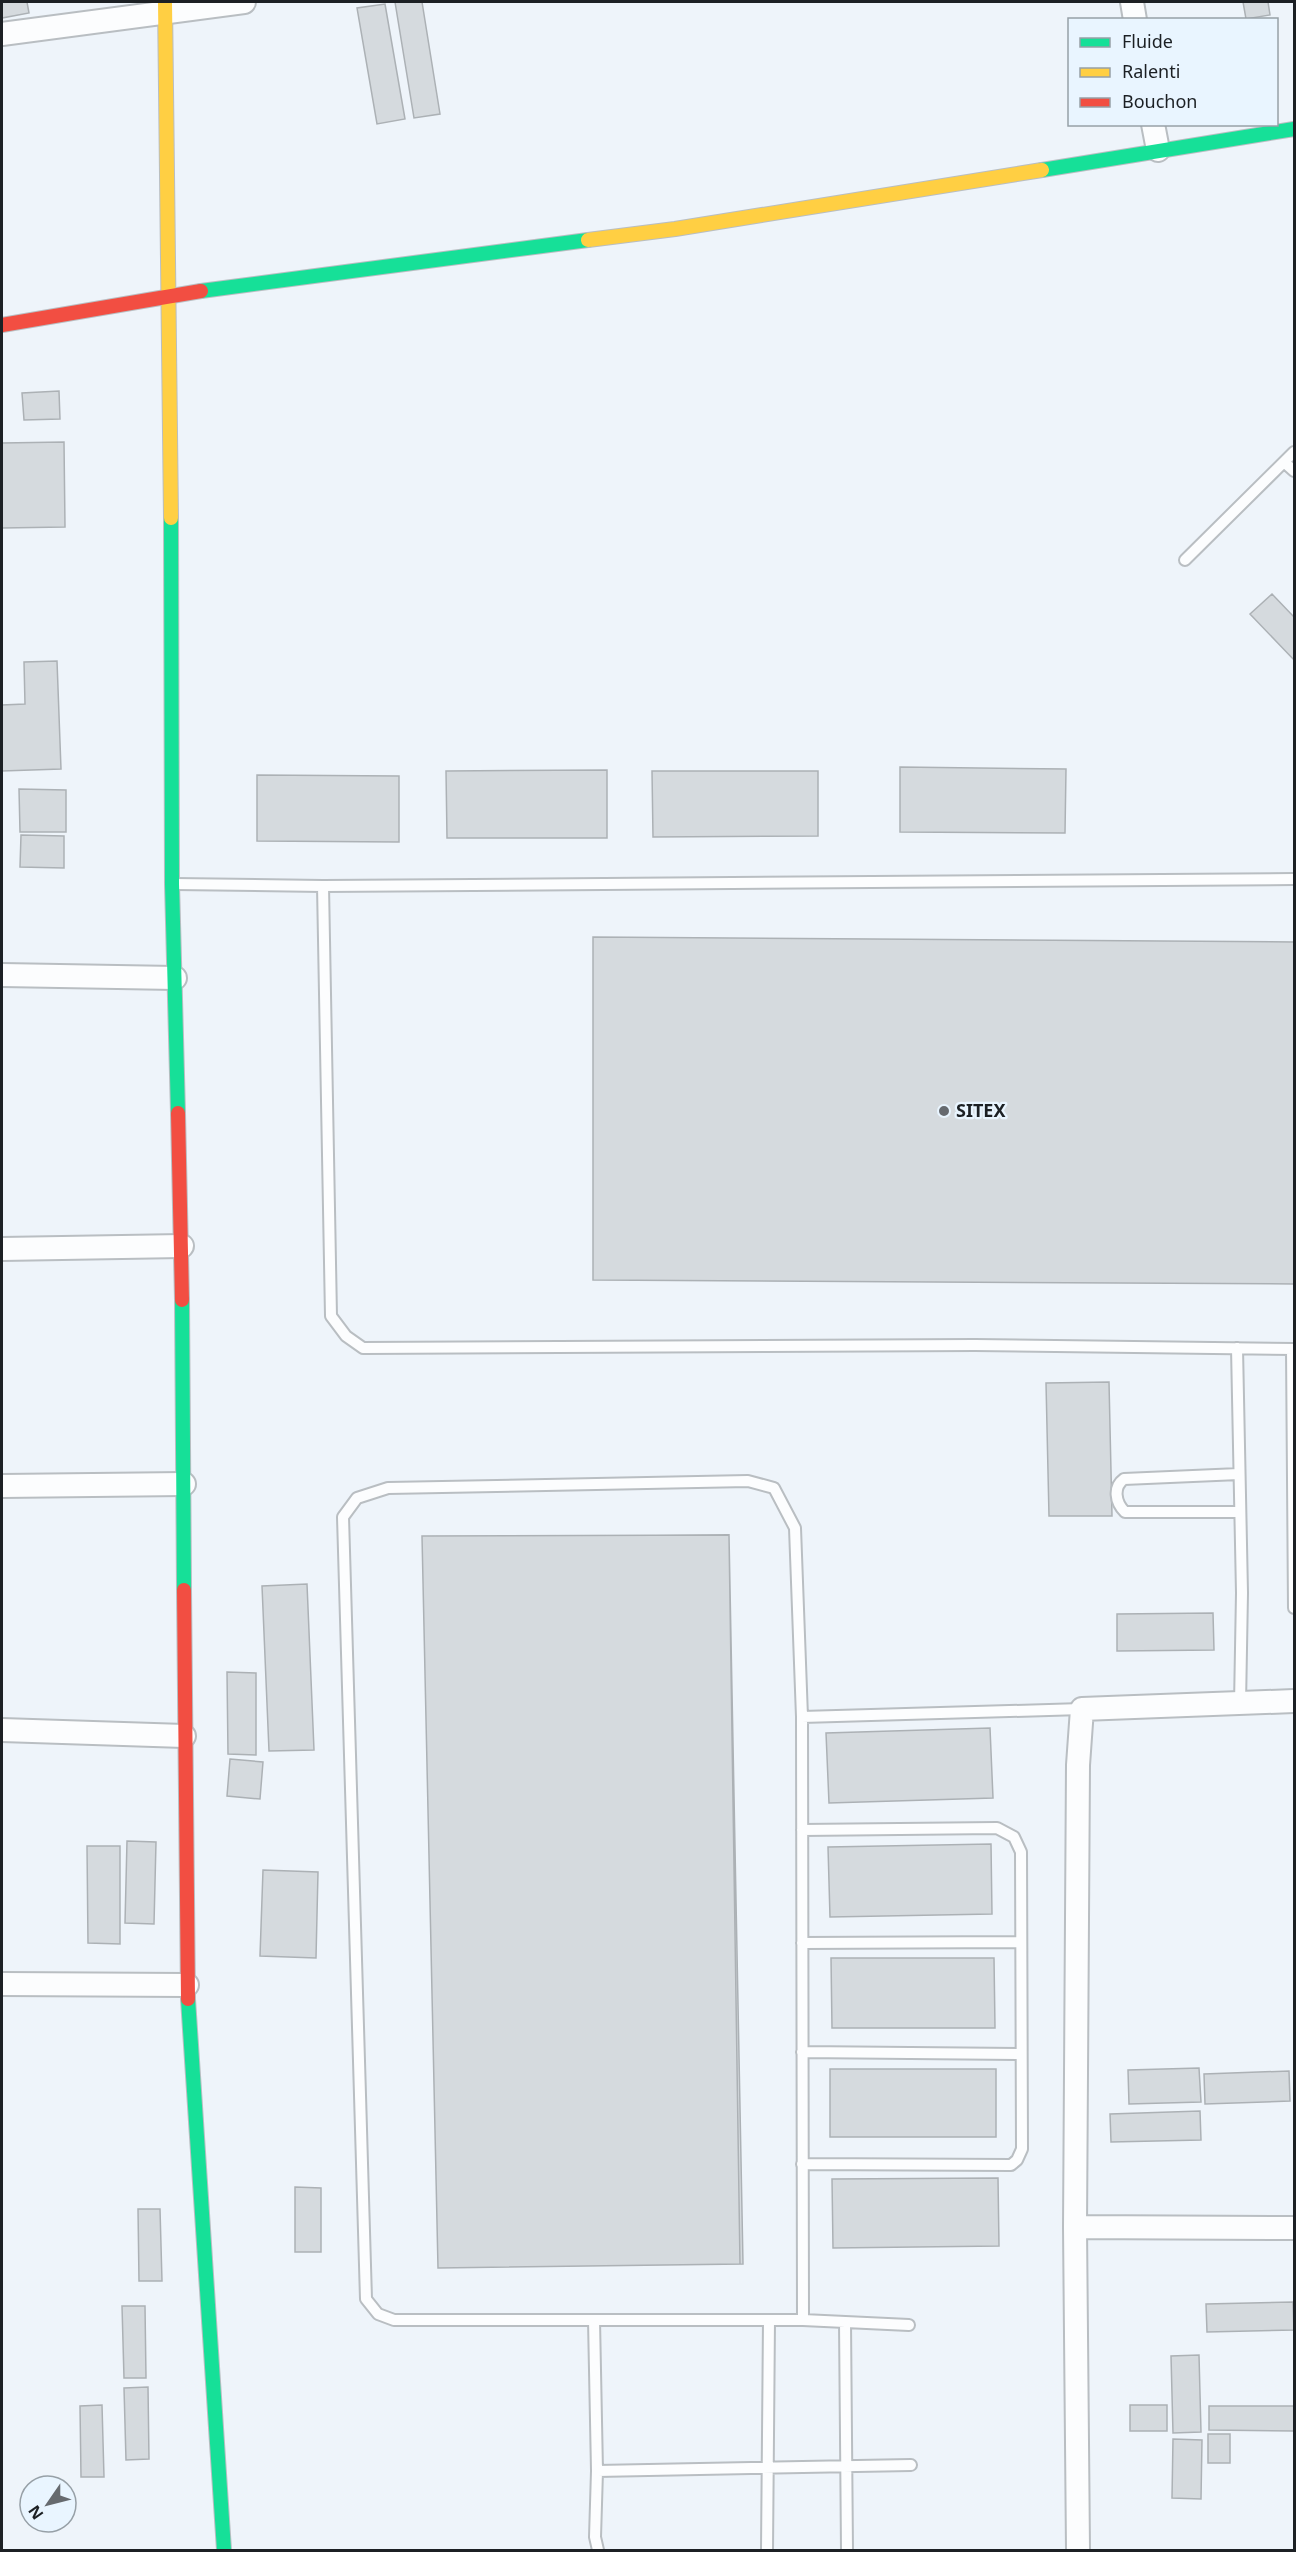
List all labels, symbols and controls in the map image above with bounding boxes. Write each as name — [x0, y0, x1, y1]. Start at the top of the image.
legend — [1068, 18, 1278, 126]
text: Fluide — [1122, 29, 1173, 53]
text: Ralenti — [1122, 59, 1180, 83]
text: Bouchon — [1122, 89, 1198, 113]
place label: SITEX — [956, 1098, 1005, 1122]
marker: SITEX — [937, 1104, 951, 1118]
north arrow — [18, 2474, 78, 2534]
text: N — [23, 2501, 48, 2524]

